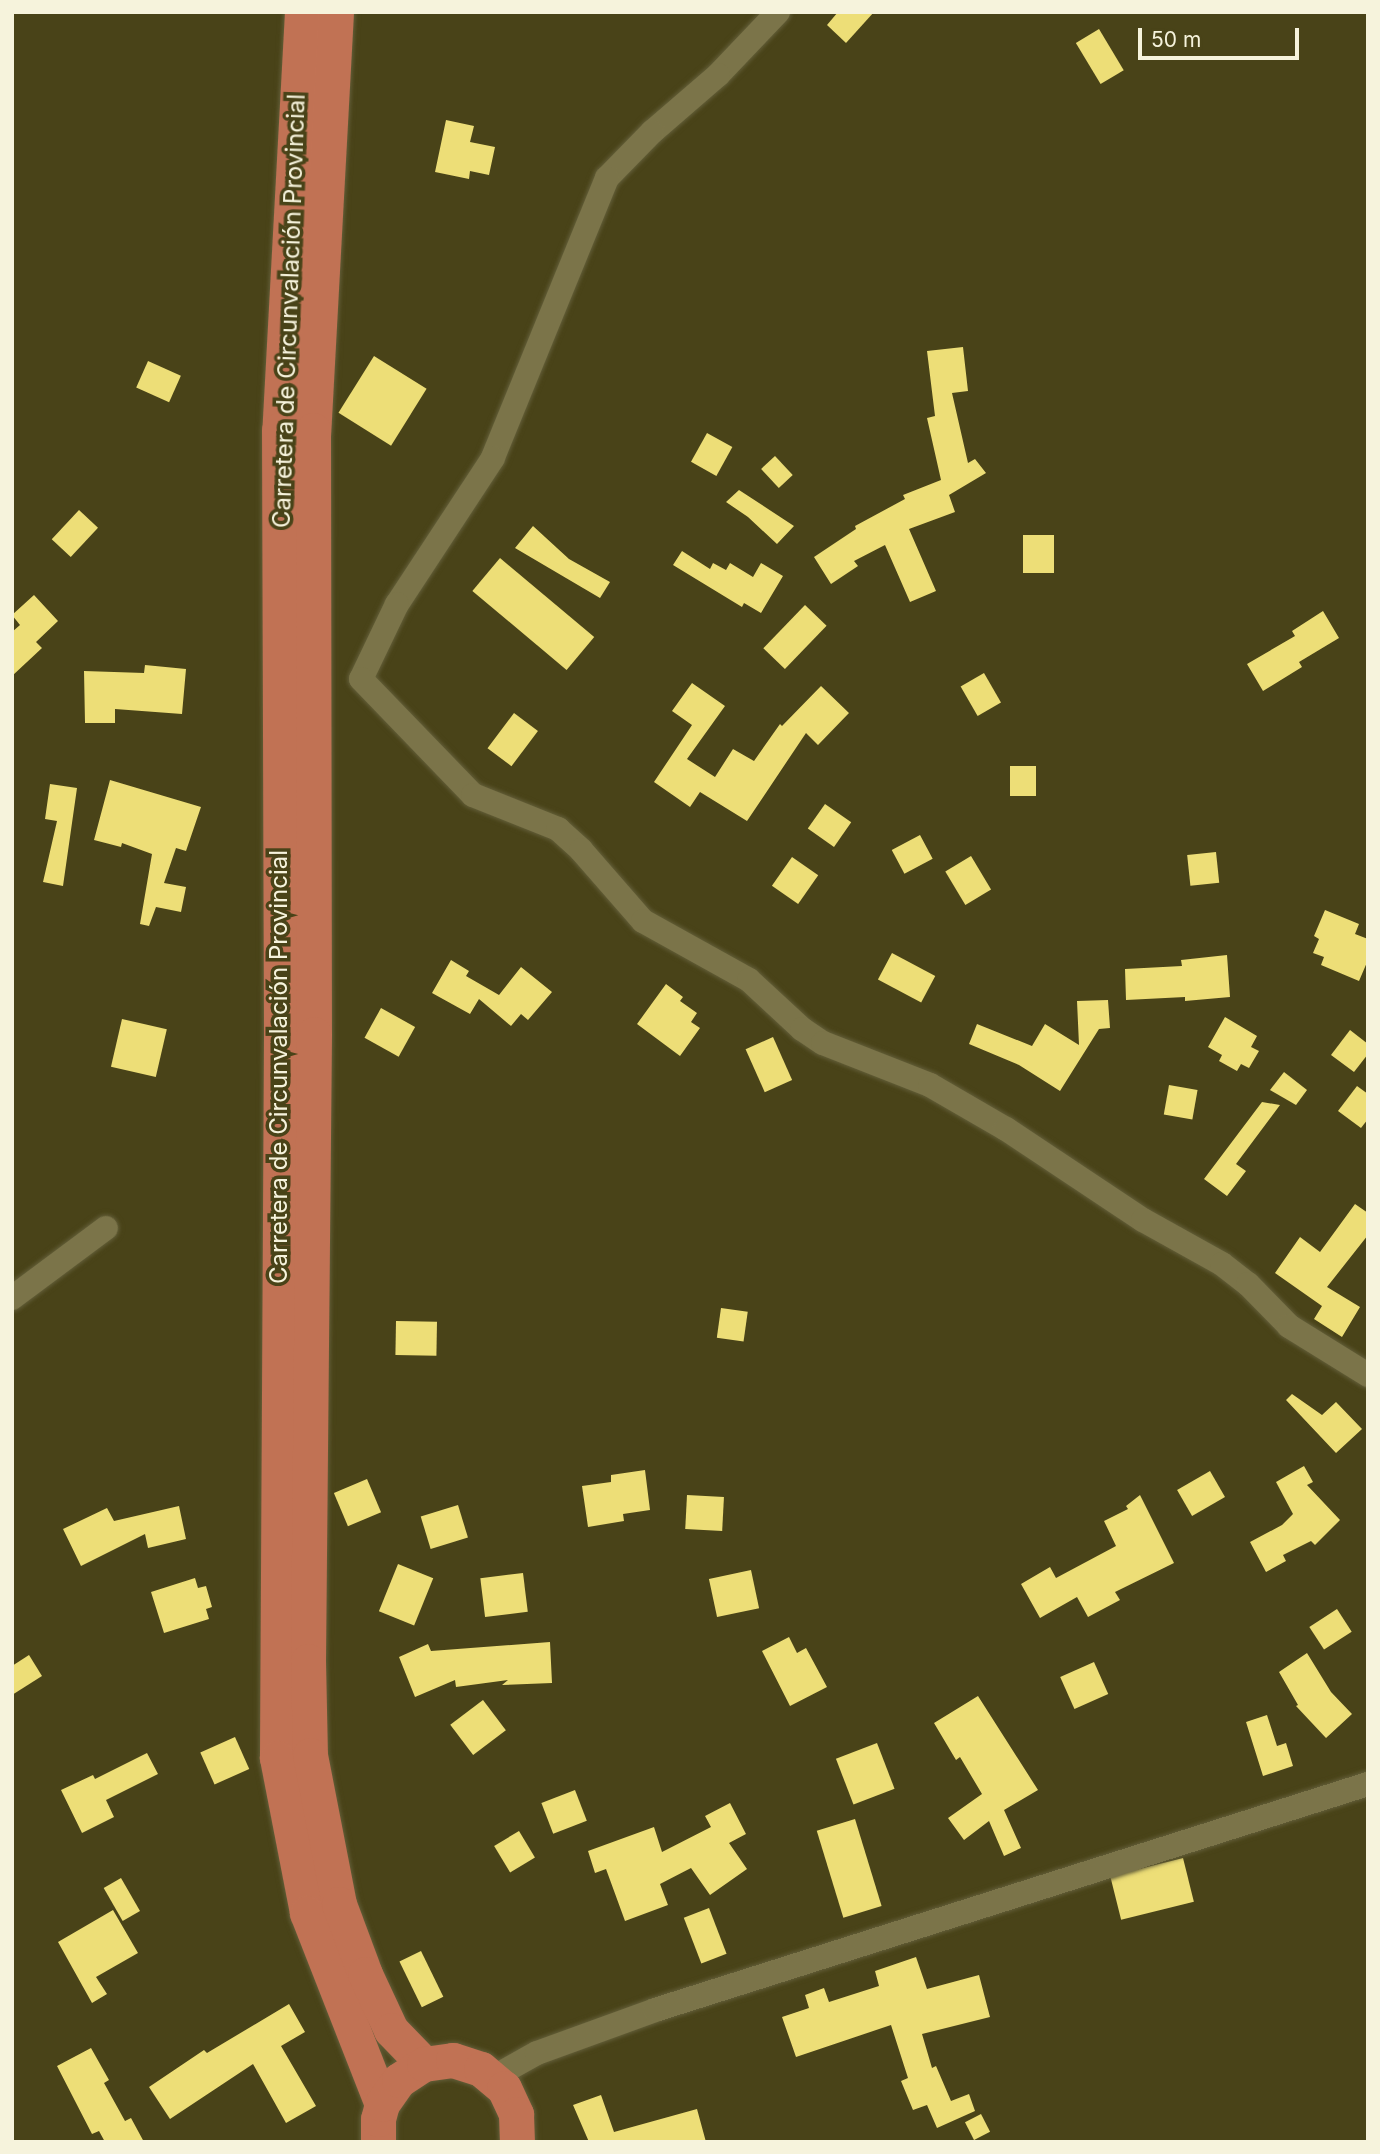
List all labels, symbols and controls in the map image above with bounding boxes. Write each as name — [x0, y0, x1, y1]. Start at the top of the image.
scale bar — [1142, 14, 1303, 58]
text: 50 m — [1151, 27, 1201, 52]
street label: Carretera de Circunvalación Provincial — [267, 94, 311, 528]
street label: Carretera de Circunvalación Provincial — [265, 850, 293, 1284]

